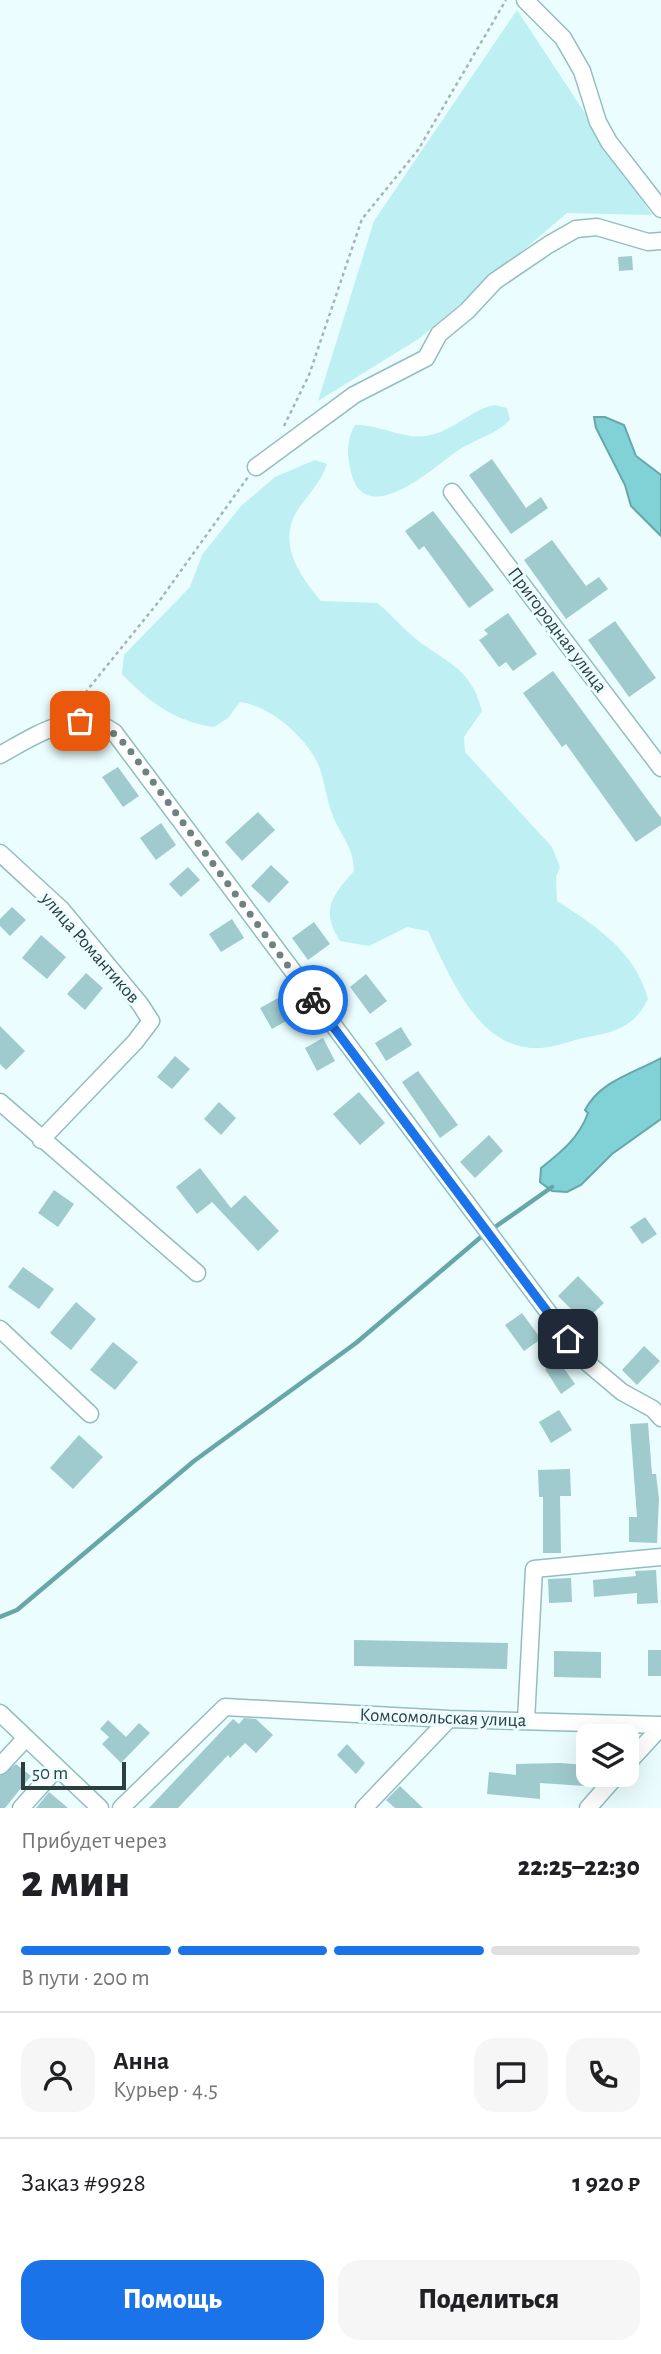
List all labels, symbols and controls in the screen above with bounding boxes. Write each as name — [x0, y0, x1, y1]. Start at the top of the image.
street label: Пригородная улица — [504, 564, 610, 696]
pin — [50, 691, 110, 751]
icon: bag — [61, 702, 99, 740]
street label: улица Романтиков — [36, 888, 143, 1007]
courier — [278, 965, 348, 1035]
icon: bike — [294, 981, 332, 1019]
pin — [538, 1309, 598, 1369]
icon: home — [549, 1320, 587, 1358]
street label: Комсомольская улица — [359, 1706, 527, 1730]
map controls — [576, 1724, 639, 1787]
button: layers — [576, 1724, 639, 1787]
scale bar — [21, 1759, 126, 1791]
text: 50 m — [32, 1764, 68, 1783]
text: Прибудет через — [21, 1830, 167, 1853]
text: 22:25–22:30 — [518, 1854, 640, 1880]
text: 2 мин — [21, 1859, 130, 1905]
text: В пути · 200 m — [21, 1967, 150, 1990]
button: person — [21, 2038, 95, 2112]
button: chat — [474, 2038, 548, 2112]
button: phone — [566, 2038, 640, 2112]
text: Анна — [113, 2048, 169, 2074]
text: Курьер · 4.5 — [113, 2079, 218, 2102]
text: Заказ #9928 — [21, 2170, 146, 2196]
text: 1 920 ₽ — [572, 2170, 640, 2196]
button: Помощь — [21, 2260, 324, 2340]
button: Поделиться — [338, 2260, 640, 2340]

